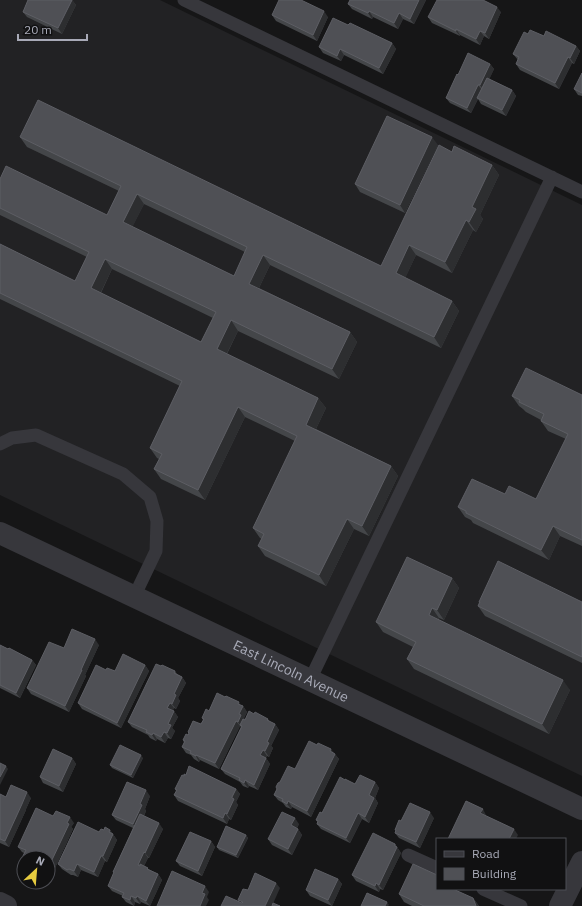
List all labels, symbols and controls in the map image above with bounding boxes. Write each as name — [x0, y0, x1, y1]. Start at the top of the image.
scale bar — [18, 16, 87, 42]
text: 20 m — [24, 22, 52, 37]
street label: East Lincoln Avenue — [230, 636, 352, 706]
legend — [436, 838, 566, 890]
text: Road — [472, 846, 500, 861]
north arrow — [16, 850, 56, 890]
text: N — [34, 853, 47, 869]
text: Building — [472, 866, 517, 881]

